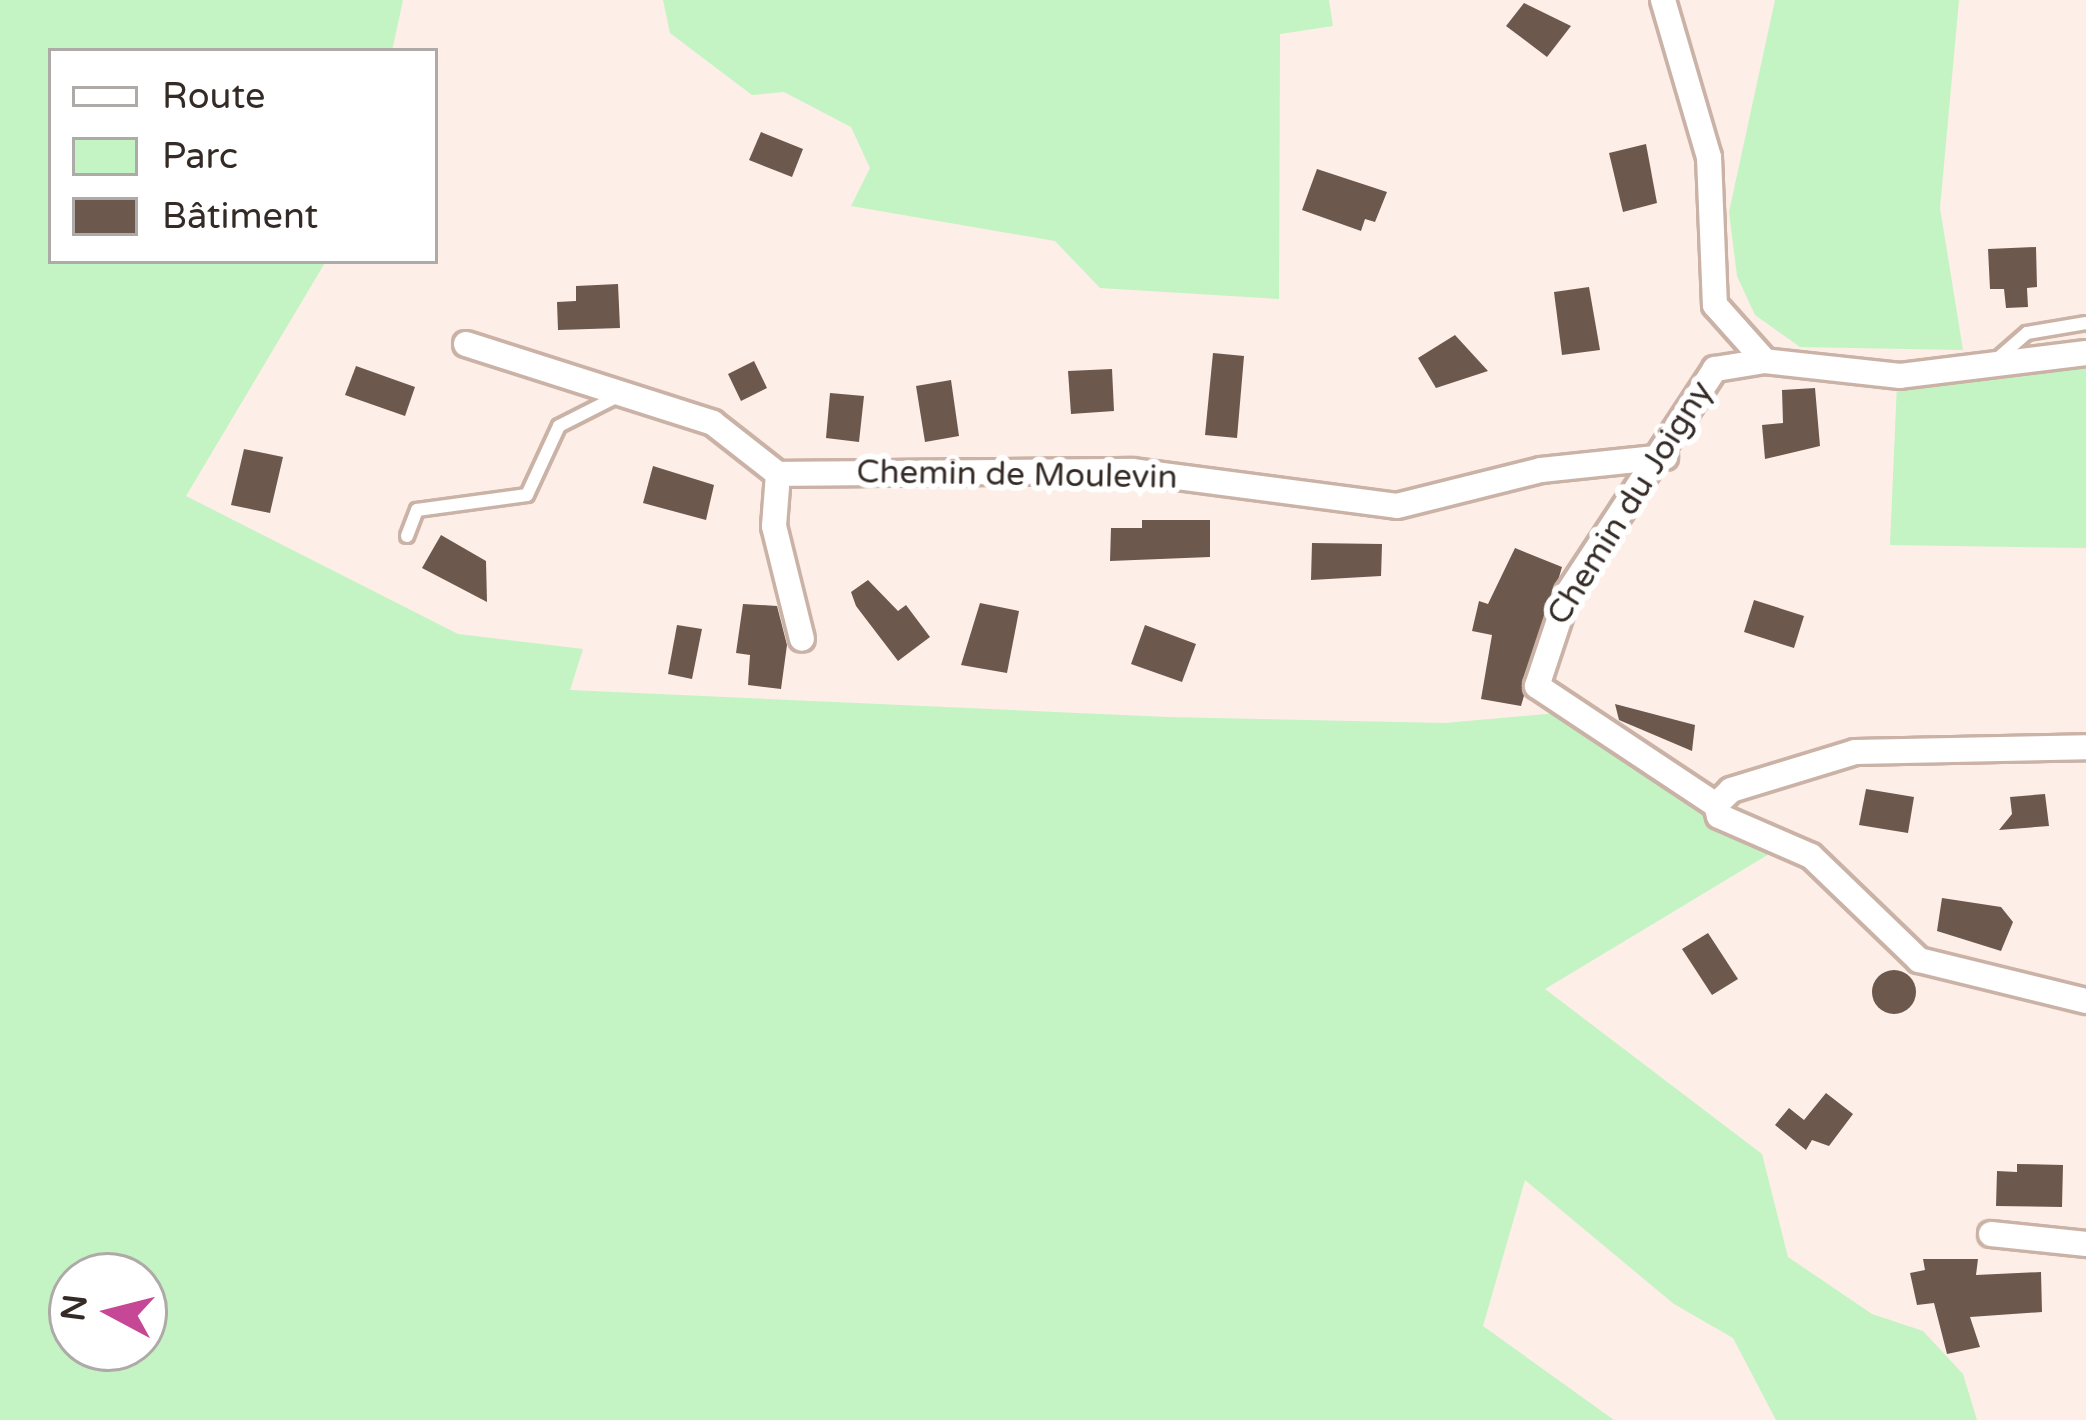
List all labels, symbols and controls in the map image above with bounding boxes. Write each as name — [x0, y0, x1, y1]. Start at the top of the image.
legend — [48, 48, 438, 264]
text: Route — [162, 75, 265, 118]
text: Parc — [162, 135, 238, 178]
text: Bâtiment — [162, 195, 318, 238]
street label: Chemin du Joigny — [1539, 374, 1721, 632]
street label: Chemin de Moulevin — [856, 452, 1178, 498]
north arrow — [48, 1252, 168, 1372]
text: N — [54, 1292, 96, 1323]

